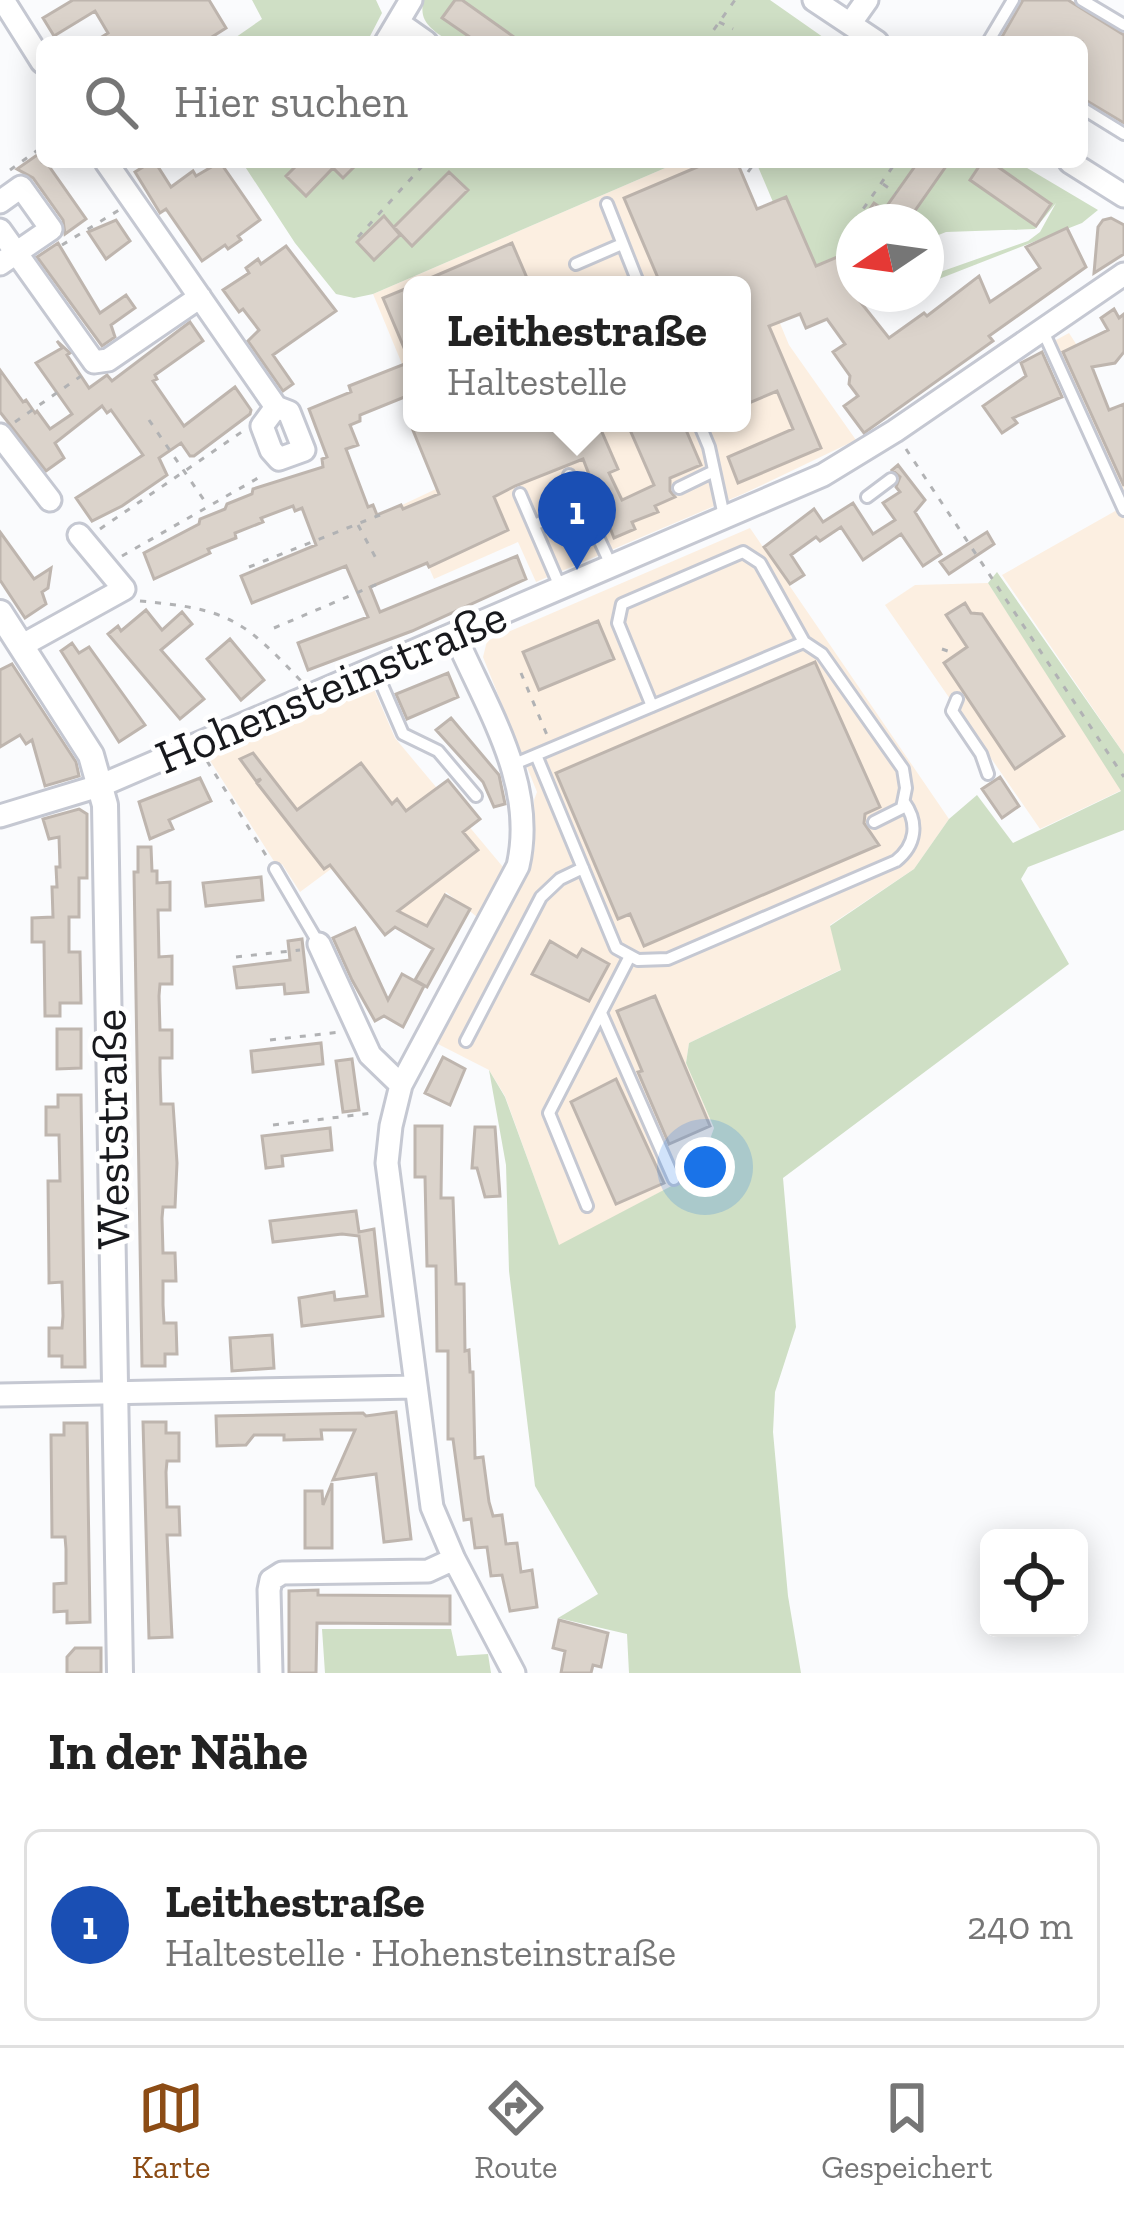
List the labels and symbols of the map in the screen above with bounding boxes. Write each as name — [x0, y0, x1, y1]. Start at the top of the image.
north arrow — [836, 204, 944, 312]
pin: 1 — [538, 471, 616, 570]
street label: Hohensteinstraße — [147, 586, 515, 786]
street label: Weststraße — [80, 1008, 142, 1250]
your location — [675, 1137, 735, 1197]

